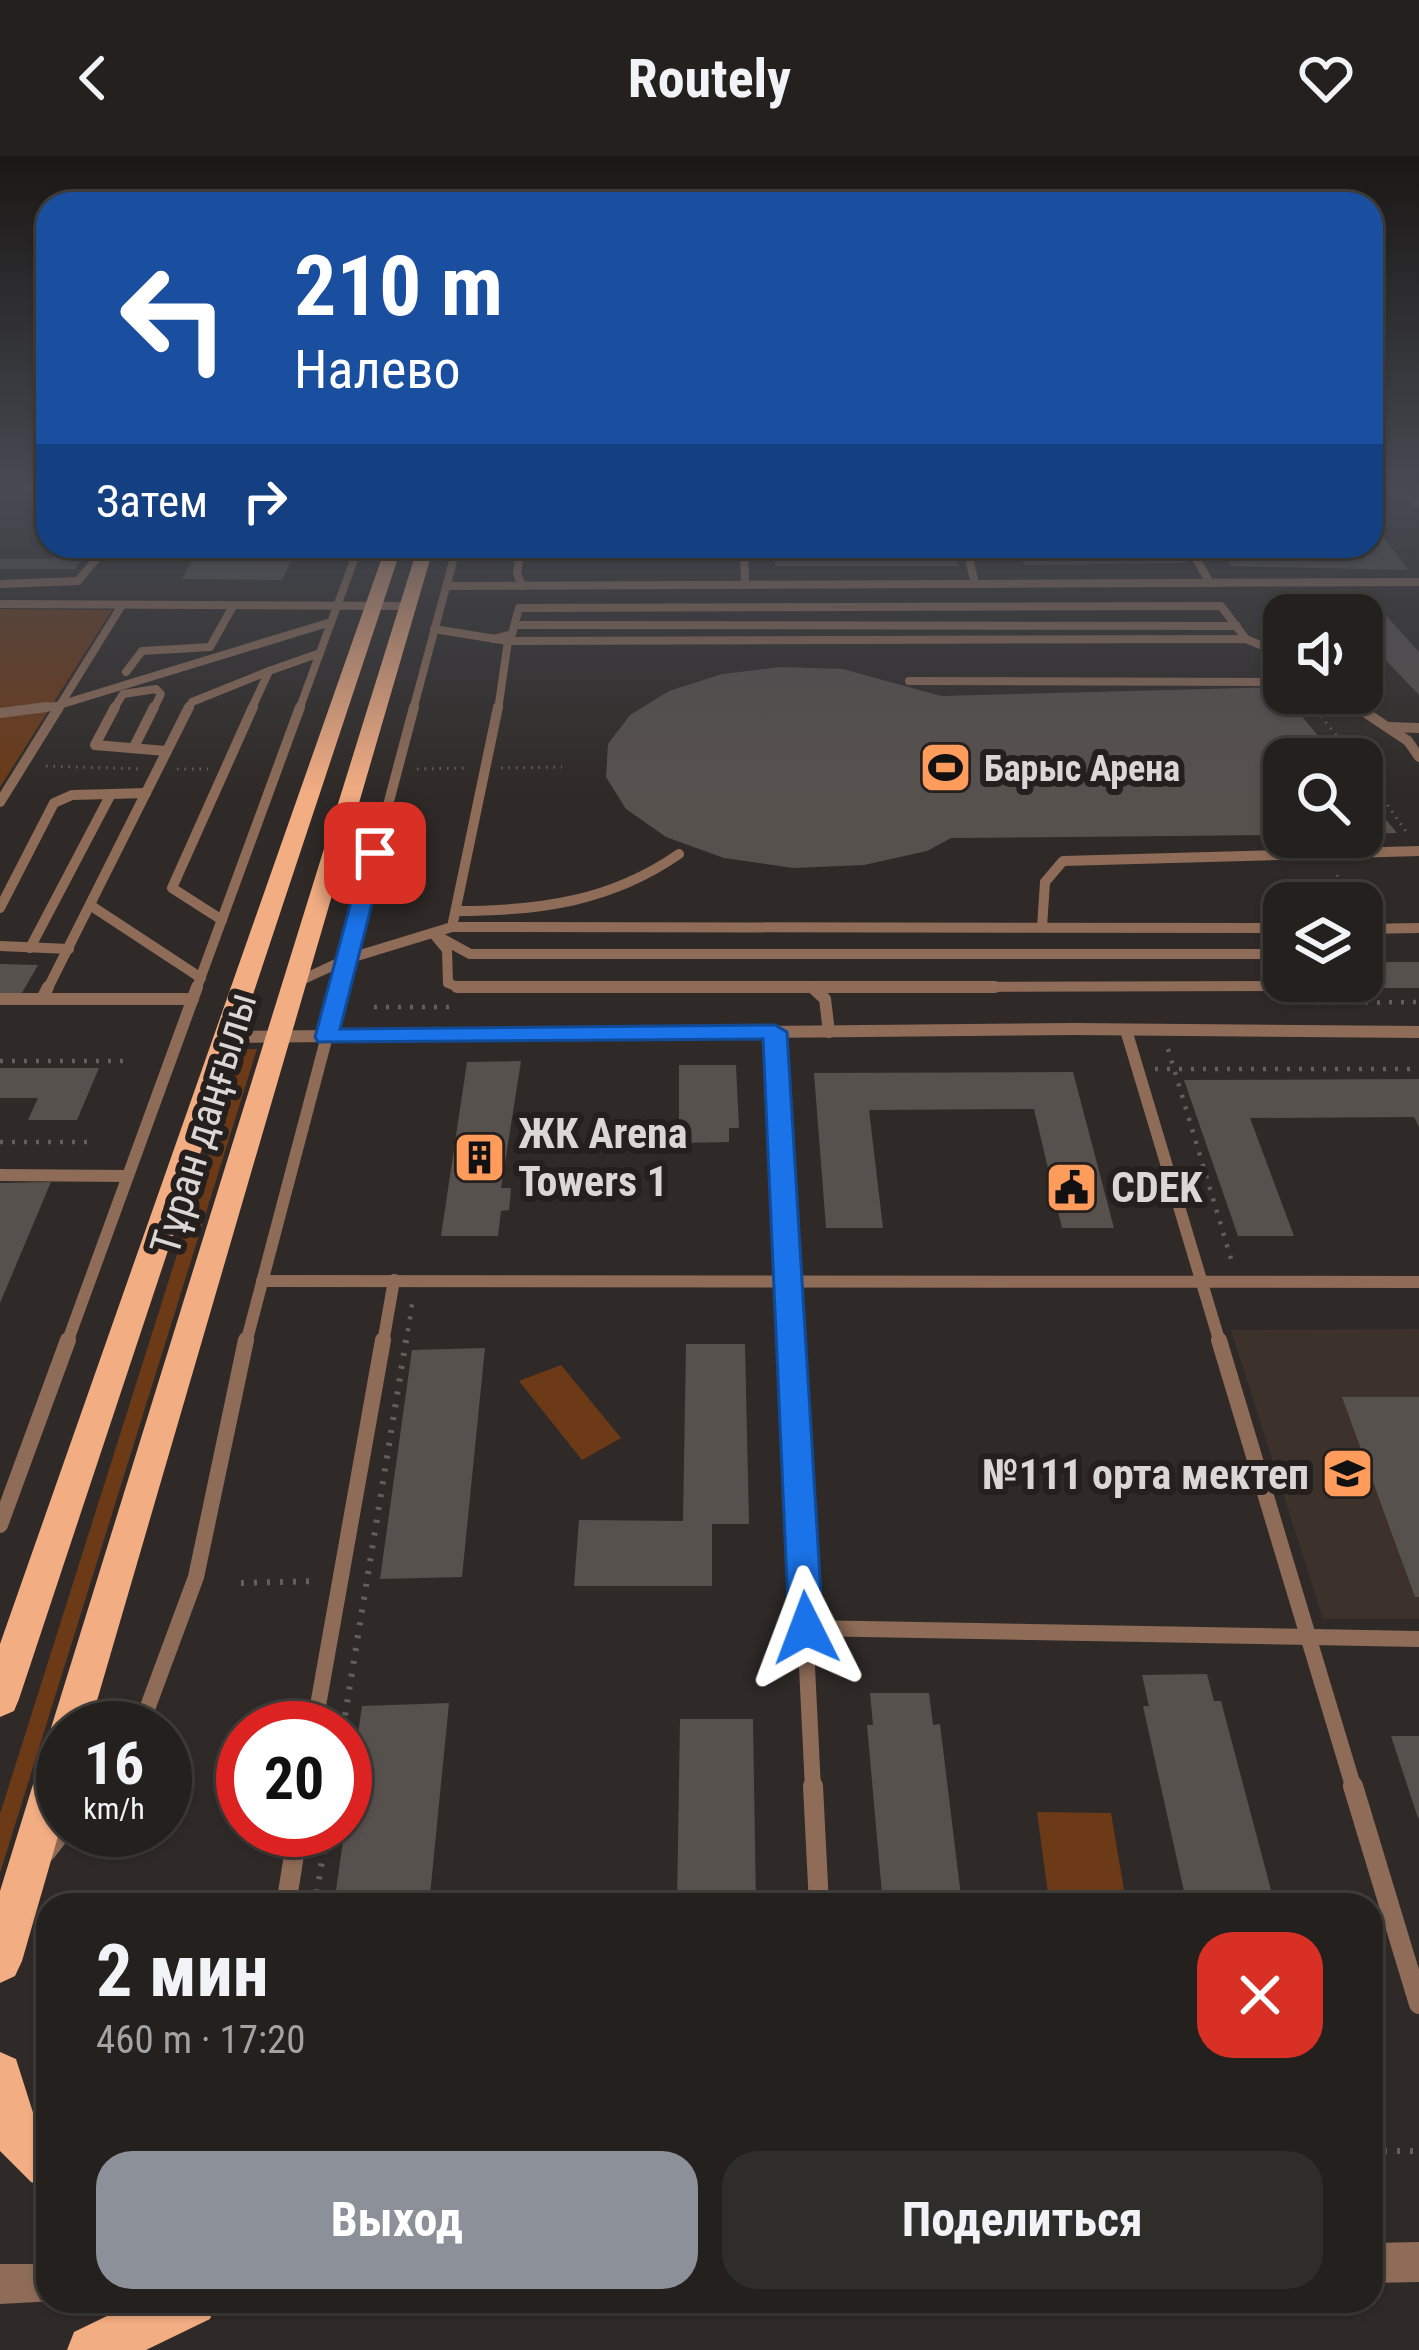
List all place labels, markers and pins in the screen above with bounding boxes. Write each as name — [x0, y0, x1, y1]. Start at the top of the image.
sports icon: Барыс Арена — [917, 740, 973, 796]
place label: Барыс Арена — [984, 748, 1180, 790]
pin — [324, 802, 426, 904]
place label: ЖК Arena Towers 1 — [518, 1109, 688, 1206]
building icon: ЖК Arena Towers 1 — [451, 1129, 507, 1185]
public building icon: CDEK — [1044, 1159, 1100, 1215]
place label: CDEK — [1111, 1163, 1203, 1212]
school or university icon: №111 орта мектеп — [1320, 1446, 1376, 1502]
place label: №111 орта мектеп — [982, 1450, 1309, 1499]

